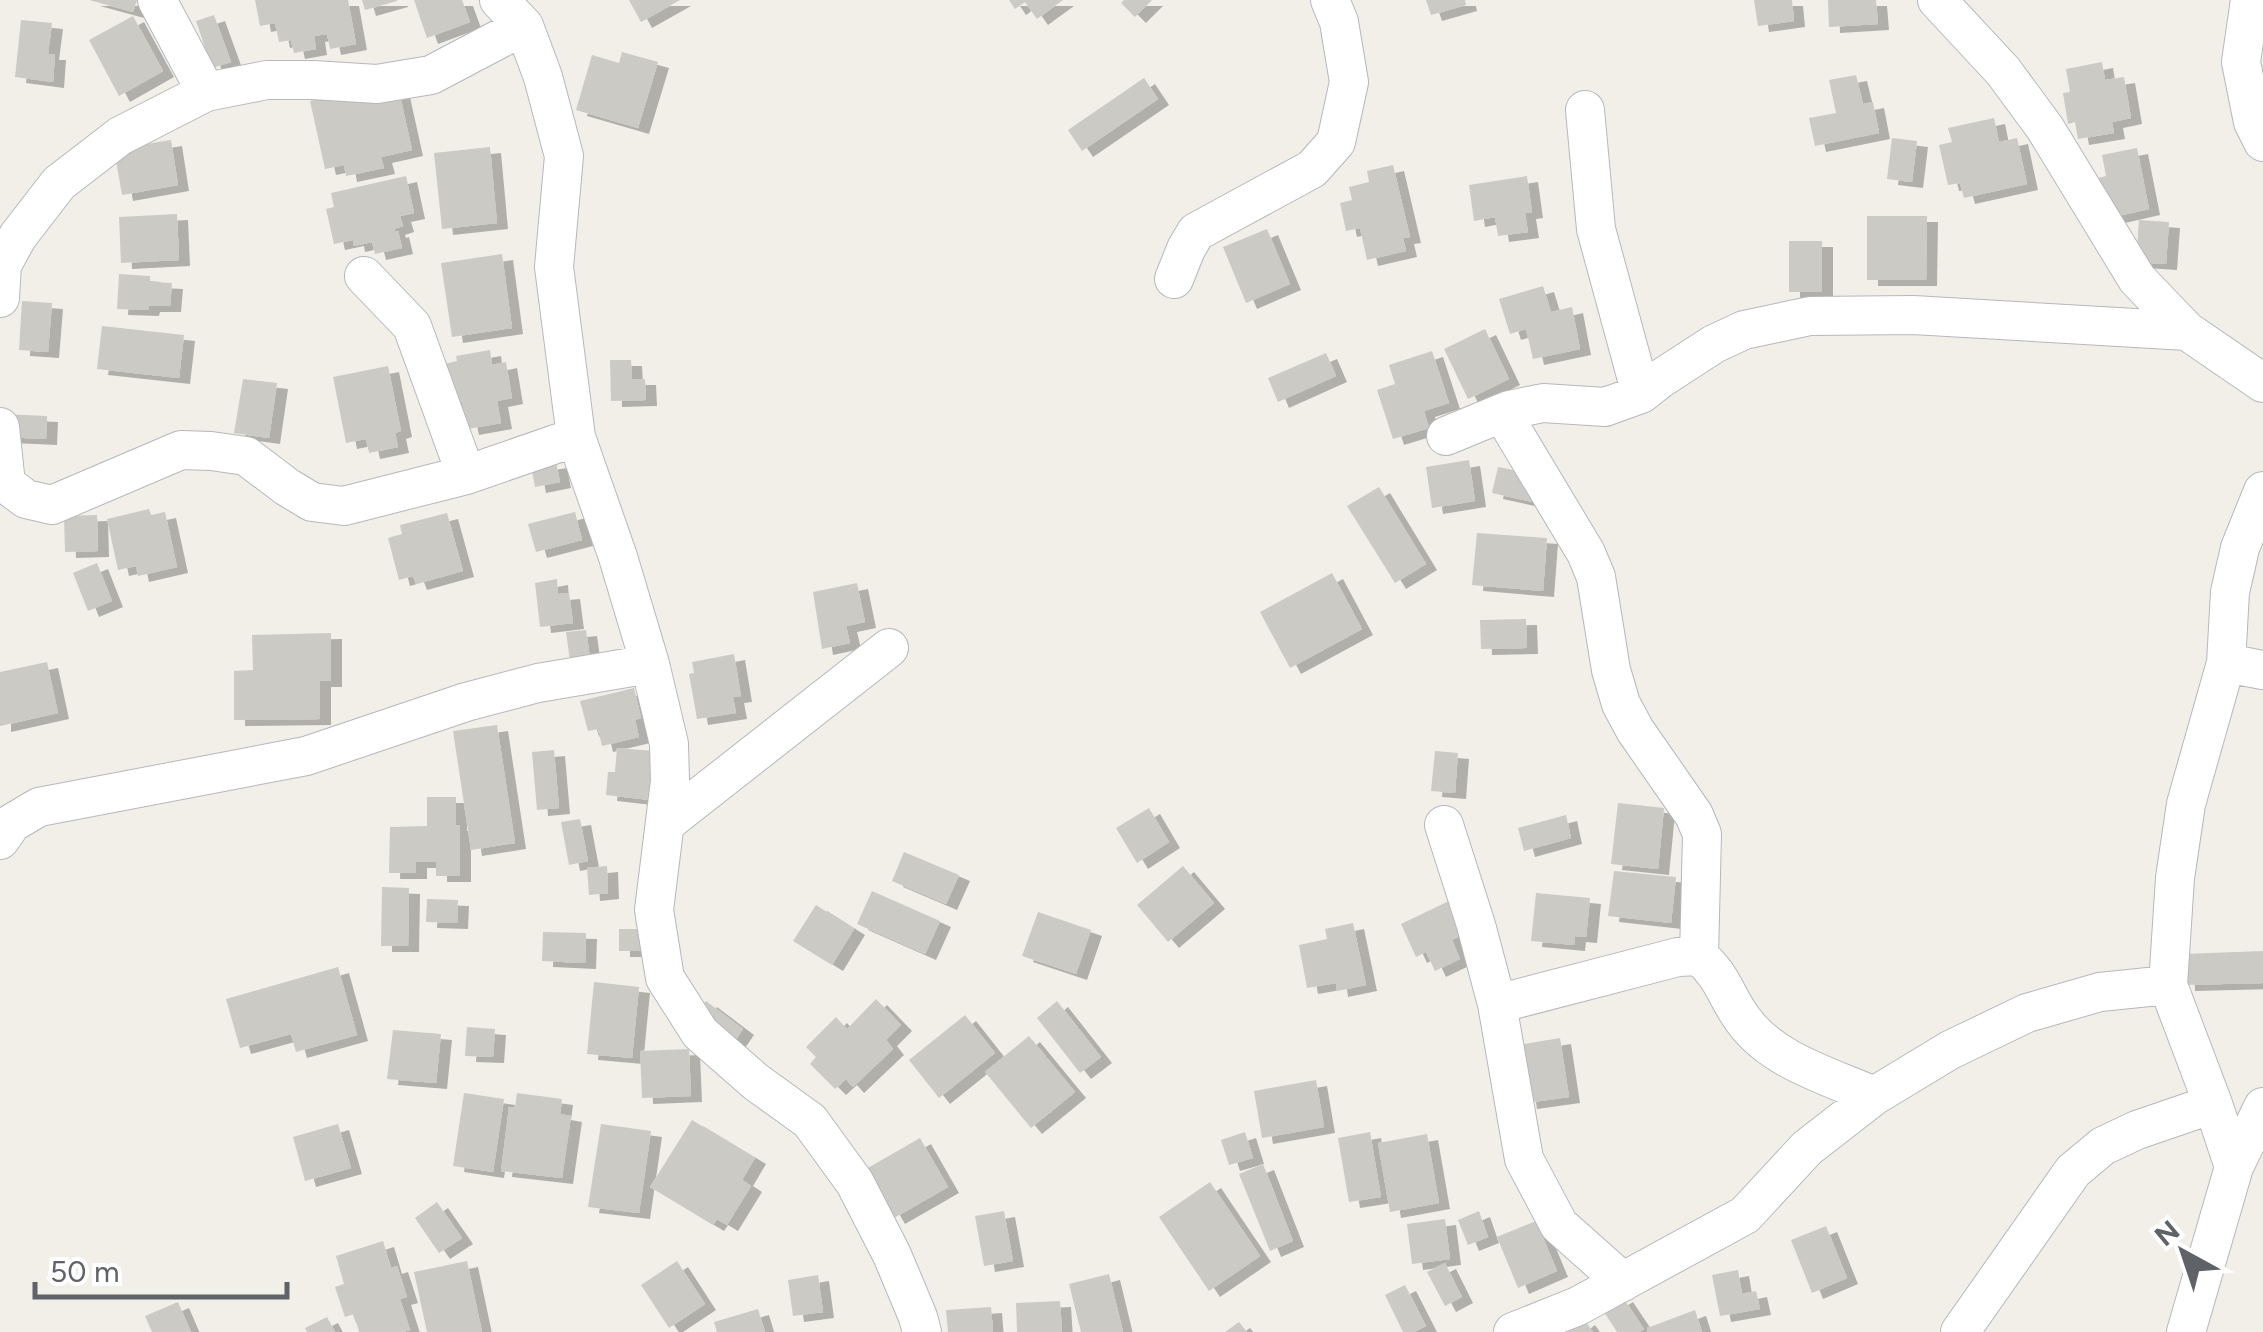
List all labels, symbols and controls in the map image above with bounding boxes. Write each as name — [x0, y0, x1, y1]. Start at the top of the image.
north arrow — [2133, 1202, 2233, 1302]
text: N — [2148, 1213, 2186, 1253]
scale bar — [35, 1237, 288, 1299]
text: 50 m — [50, 1253, 119, 1290]

